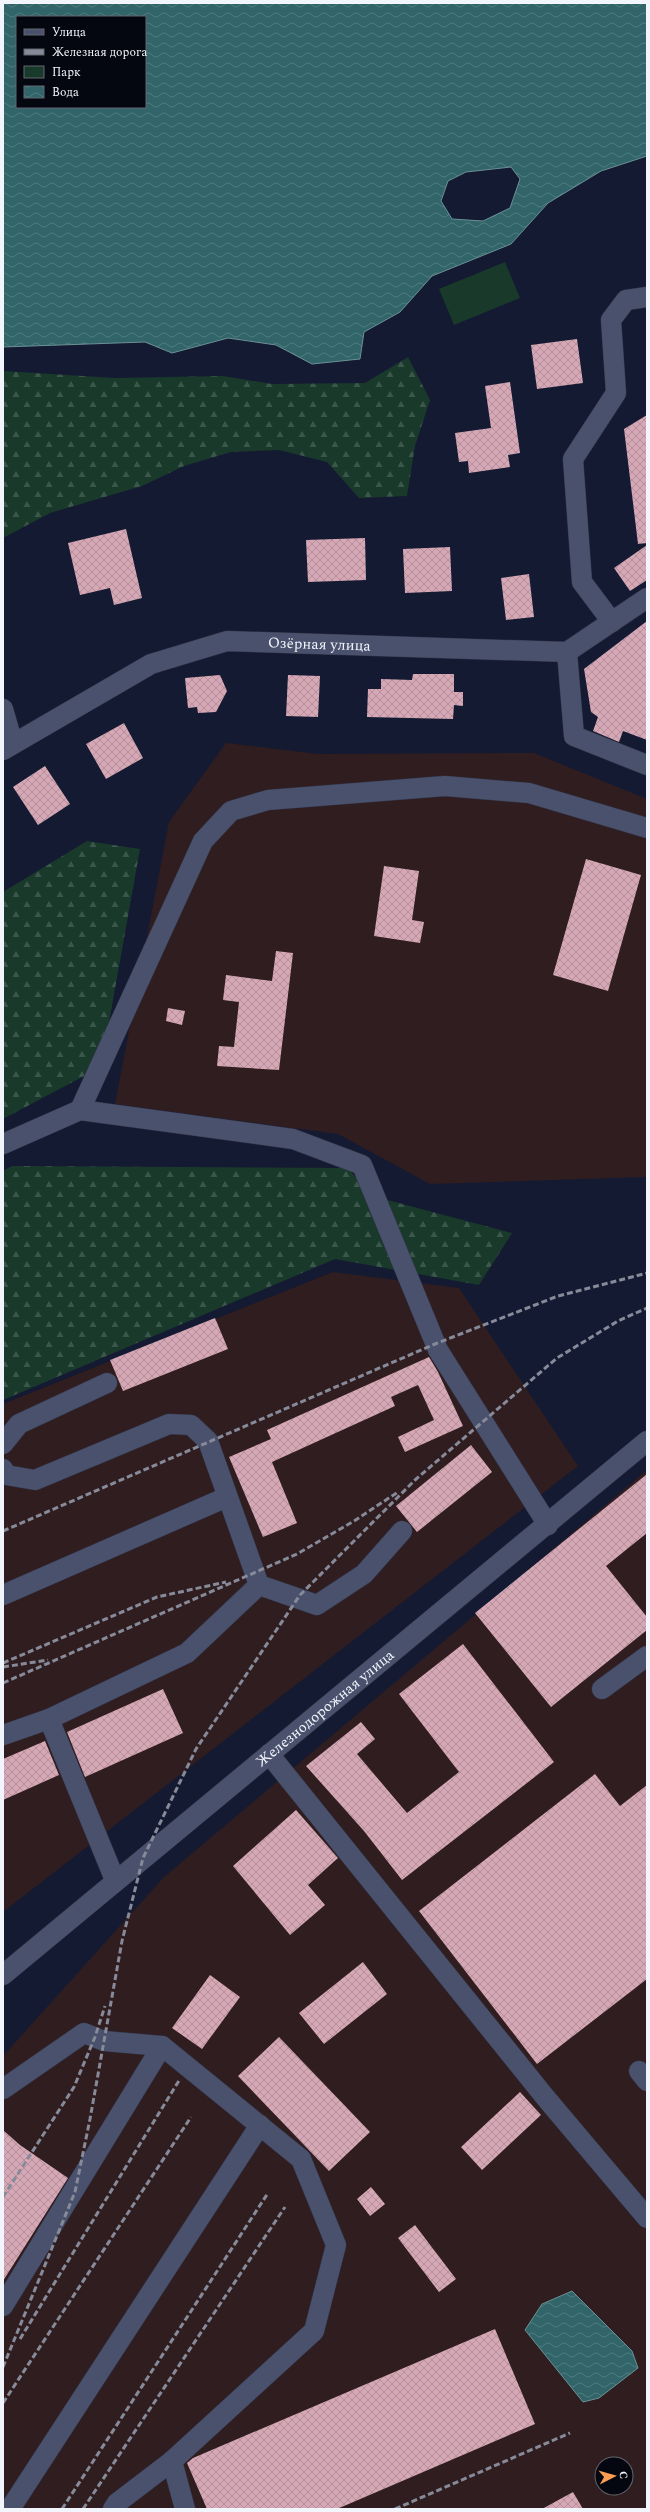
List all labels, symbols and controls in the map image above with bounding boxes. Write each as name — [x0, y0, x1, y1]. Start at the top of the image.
legend — [16, 16, 146, 108]
text: Улица — [52, 23, 86, 42]
text: Железная дорога — [52, 43, 147, 62]
text: Парк — [52, 63, 81, 82]
text: Вода — [52, 83, 79, 102]
street label: Озёрная улица — [267, 631, 372, 658]
street label: Железнодорожная улица — [251, 1644, 400, 1773]
north arrow — [594, 2456, 634, 2496]
text: С — [615, 2470, 632, 2480]

